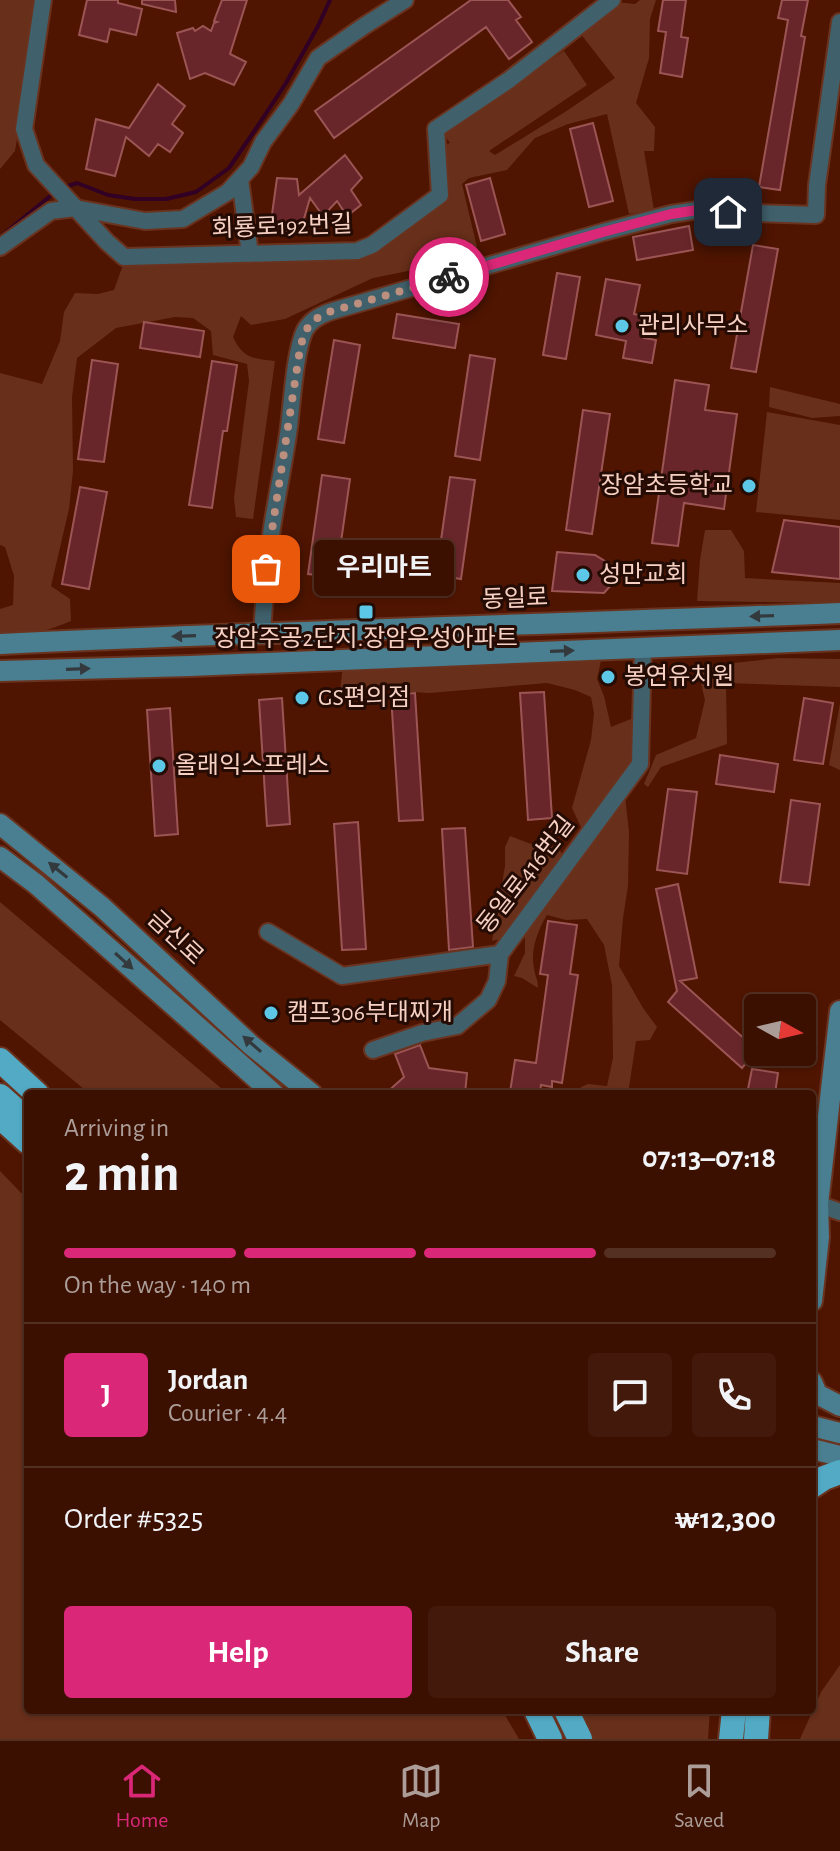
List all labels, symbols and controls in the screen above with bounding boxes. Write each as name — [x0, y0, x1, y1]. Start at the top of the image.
pin — [694, 178, 762, 246]
icon: home — [706, 190, 750, 234]
street label: 회룡로192번길 — [211, 212, 353, 241]
courier — [409, 237, 489, 317]
icon: bike — [427, 255, 471, 299]
place label: 관리사무소 — [638, 313, 748, 338]
marker: 관리사무소 — [613, 317, 631, 335]
place label: 장암초등학교 — [601, 472, 733, 498]
marker: 장암초등학교 — [740, 477, 758, 495]
pin — [232, 535, 300, 603]
callout: 우리마트 — [314, 541, 454, 597]
icon: bag — [244, 547, 288, 591]
text: 우리마트 — [336, 555, 432, 581]
place label: 성만교회 — [599, 562, 687, 587]
marker: 성만교회 — [574, 566, 592, 584]
street label: 동일로 — [481, 585, 549, 612]
marker: 장암주공2단지.장암우성아파트 — [357, 603, 375, 621]
one-way arrow — [749, 610, 774, 623]
place label: 장암주공2단지.장암우성아파트 — [214, 625, 518, 651]
one-way arrow — [171, 630, 196, 643]
one-way arrow — [550, 644, 575, 657]
one-way arrow — [66, 663, 91, 676]
place label: 봉연유치원 — [624, 664, 734, 689]
marker: 봉연유치원 — [599, 668, 617, 686]
place label: GS편의점 — [318, 684, 410, 710]
marker: GS편의점 — [293, 689, 311, 707]
place label: 올래익스프레스 — [175, 753, 330, 778]
marker: 올래익스프레스 — [150, 757, 168, 775]
street label: 동일로416번길 — [472, 811, 579, 938]
one-way arrow — [48, 863, 68, 879]
street label: 금신로 — [143, 906, 208, 969]
one-way arrow — [114, 952, 133, 970]
north arrow — [744, 994, 816, 1066]
map controls — [744, 994, 816, 1066]
place label: 캠프306부대찌개 — [287, 1000, 453, 1025]
marker: 캠프306부대찌개 — [262, 1004, 280, 1022]
one-way arrow — [242, 1036, 262, 1053]
text: Arriving in — [64, 1115, 169, 1141]
text: 07:13–07:18 — [642, 1143, 776, 1173]
text: 2 min — [64, 1148, 179, 1200]
text: On the way · 140 m — [64, 1272, 251, 1298]
button: chat — [588, 1353, 672, 1437]
button: phone — [692, 1353, 776, 1437]
text: Jordan — [168, 1365, 248, 1395]
text: J — [101, 1380, 111, 1410]
text: Courier · 4.4 — [168, 1400, 287, 1426]
text: Order #5325 — [64, 1504, 203, 1534]
text: ₩12,300 — [674, 1504, 776, 1534]
button: Help — [64, 1606, 412, 1698]
button: Share — [428, 1606, 776, 1698]
tab: Home — [115, 1759, 168, 1833]
tab: Map — [399, 1759, 443, 1833]
tab: Saved — [674, 1759, 725, 1833]

